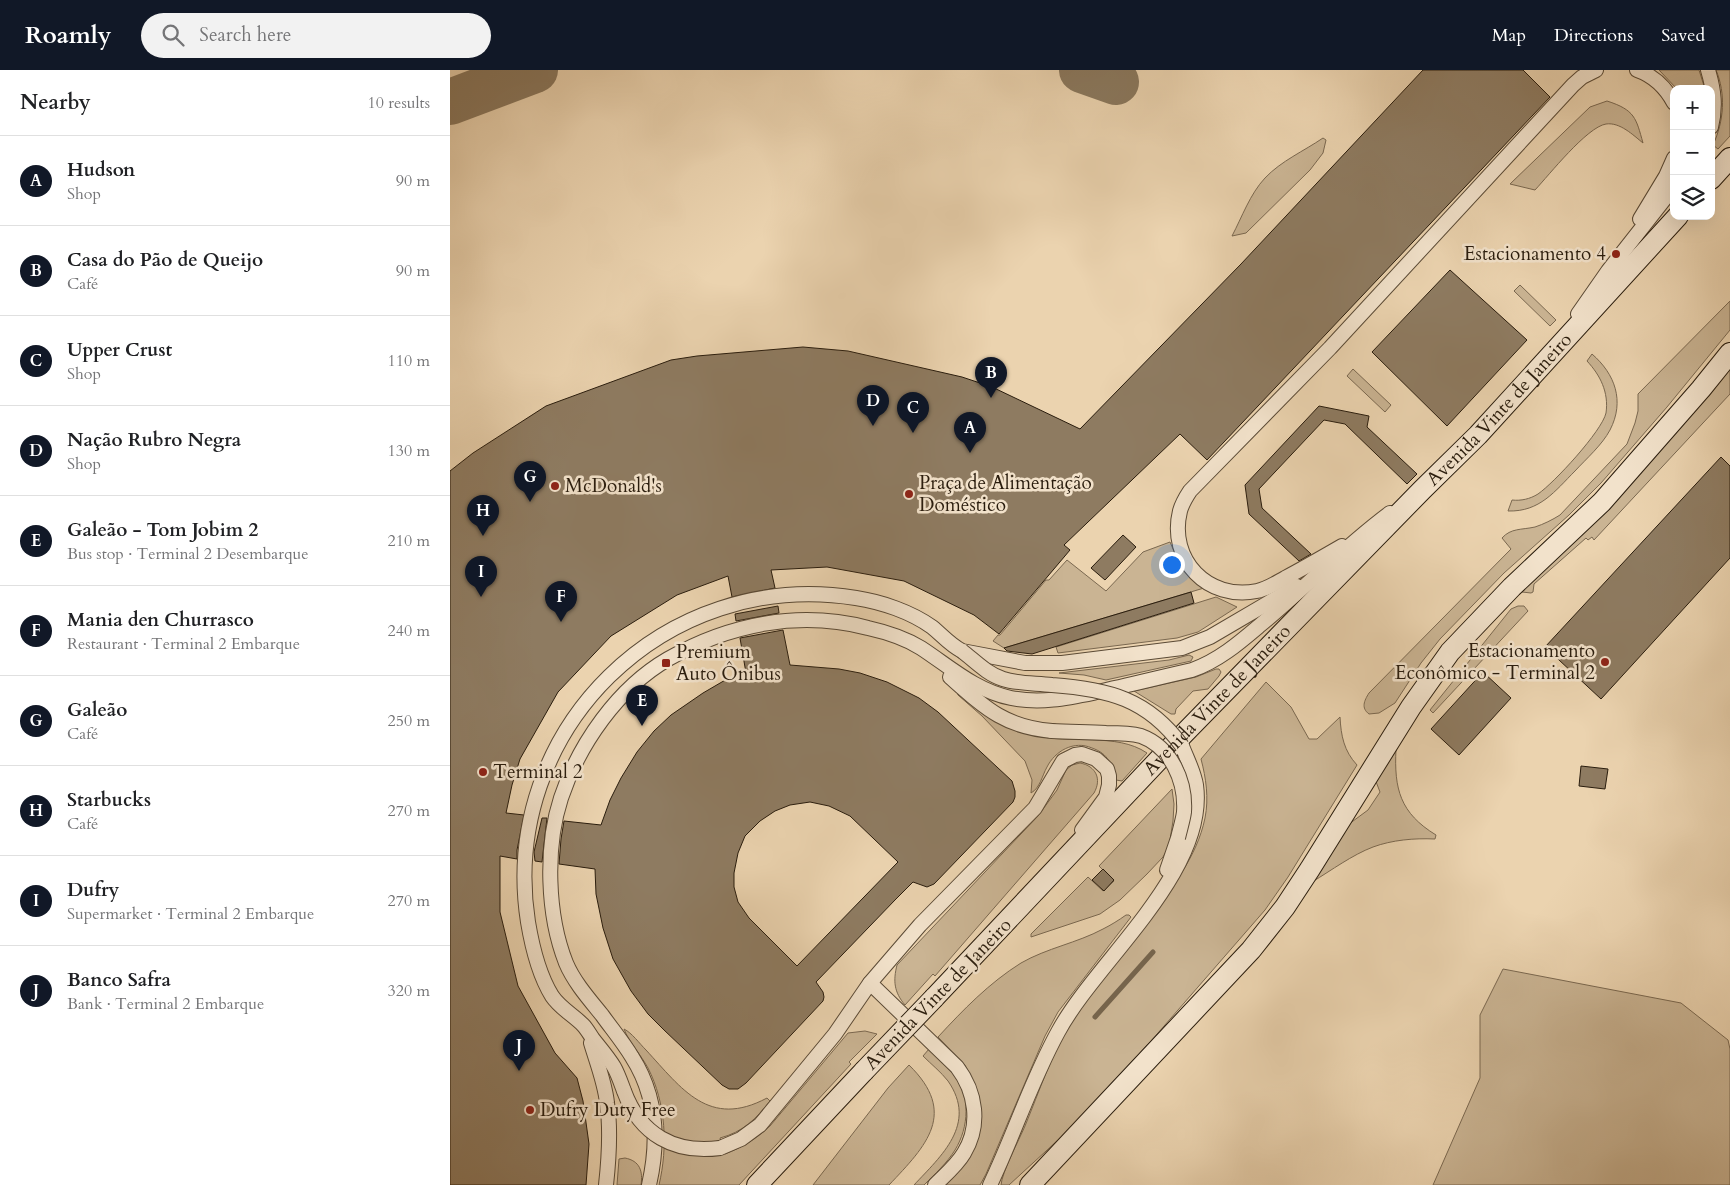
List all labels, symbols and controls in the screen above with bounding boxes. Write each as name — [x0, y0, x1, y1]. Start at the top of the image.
search box — [141, 13, 491, 58]
text: Roamly — [25, 19, 111, 52]
icon: search — [159, 21, 187, 49]
text: Search here — [199, 22, 291, 48]
text: Map — [1492, 23, 1526, 48]
text: Directions — [1554, 23, 1633, 48]
text: Saved — [1661, 23, 1705, 48]
map controls — [1670, 85, 1715, 220]
button: + — [1670, 85, 1715, 130]
text: Nearby — [20, 88, 91, 117]
text: 10 results — [368, 92, 430, 114]
button: − — [1670, 130, 1715, 175]
text: Hudson — [67, 157, 135, 183]
text: A — [30, 170, 42, 192]
text: 90 m — [396, 170, 430, 192]
button: layers — [1670, 175, 1715, 220]
text: Shop — [67, 183, 101, 205]
place label: Estacionamento 4 — [1464, 241, 1606, 267]
text: Casa do Pão de Queijo — [67, 247, 263, 273]
marker: Estacionamento 4 — [1610, 248, 1622, 260]
text: B — [30, 260, 42, 282]
text: 90 m — [396, 260, 430, 282]
text: Café — [67, 273, 98, 295]
street label: Avenida Vinte de Janeiro — [1420, 327, 1578, 492]
text: Upper Crust — [67, 337, 172, 363]
text: C — [30, 350, 42, 372]
text: 110 m — [388, 350, 430, 372]
pin: B — [975, 357, 1007, 398]
text: Shop — [67, 363, 101, 385]
pin: D — [857, 385, 889, 426]
pin: C — [897, 392, 929, 433]
pin: A — [954, 412, 986, 453]
text: Nação Rubro Negra — [67, 427, 241, 453]
text: D — [29, 440, 43, 462]
text: 130 m — [388, 440, 430, 462]
text: Shop — [67, 453, 101, 475]
pin: G — [514, 461, 546, 502]
place label: Praça de Alimentação Doméstico — [919, 470, 1092, 518]
place label: McDonald's — [565, 473, 662, 499]
marker: McDonald's — [549, 480, 561, 492]
marker: Praça de Alimentação Doméstico — [903, 488, 915, 500]
pin: H — [467, 495, 499, 536]
text: Galeão - Tom Jobim 2 — [67, 517, 258, 543]
text: E — [31, 530, 41, 552]
text: 210 m — [388, 530, 430, 552]
text: Bus stop · Terminal 2 Desembarque — [67, 543, 309, 565]
your location — [1159, 552, 1185, 578]
pin: I — [465, 556, 497, 597]
pin: F — [545, 581, 577, 622]
text: Mania den Churrasco — [67, 607, 254, 633]
street label: Avenida Vinte de Janeiro — [1137, 619, 1297, 781]
text: F — [31, 620, 41, 642]
text: 240 m — [388, 620, 430, 642]
text: Restaurant · Terminal 2 Embarque — [67, 633, 300, 655]
place label: Estacionamento Econômico - Terminal 2 — [1395, 638, 1595, 686]
place label: Premium Auto Ônibus — [676, 639, 781, 687]
marker: Estacionamento Econômico - Terminal 2 — [1599, 656, 1611, 668]
marker: Premium Auto Ônibus — [660, 657, 672, 669]
pin: E — [626, 685, 658, 726]
text: Galeão — [67, 697, 127, 723]
text: G — [29, 710, 43, 732]
text: 250 m — [388, 710, 430, 732]
text: Café — [67, 723, 98, 745]
place label: Terminal 2 — [493, 759, 583, 785]
marker: Terminal 2 — [477, 766, 489, 778]
text: Starbucks — [67, 787, 151, 813]
text: H — [29, 800, 43, 822]
text: 270 m — [388, 800, 430, 822]
text: Café — [67, 813, 98, 835]
text: Dufry — [67, 877, 119, 903]
text: I — [33, 890, 39, 912]
text: 270 m — [388, 890, 430, 912]
text: Supermarket · Terminal 2 Embarque — [67, 903, 314, 925]
street label: Avenida Vinte de Janeiro — [859, 912, 1017, 1076]
text: Banco Safra — [67, 967, 171, 993]
text: J — [33, 980, 39, 1002]
text: 320 m — [388, 980, 430, 1002]
text: Bank · Terminal 2 Embarque — [67, 993, 264, 1015]
pin: J — [503, 1030, 535, 1071]
place label: Dufry Duty Free — [540, 1097, 676, 1123]
marker: Dufry Duty Free — [524, 1104, 536, 1116]

